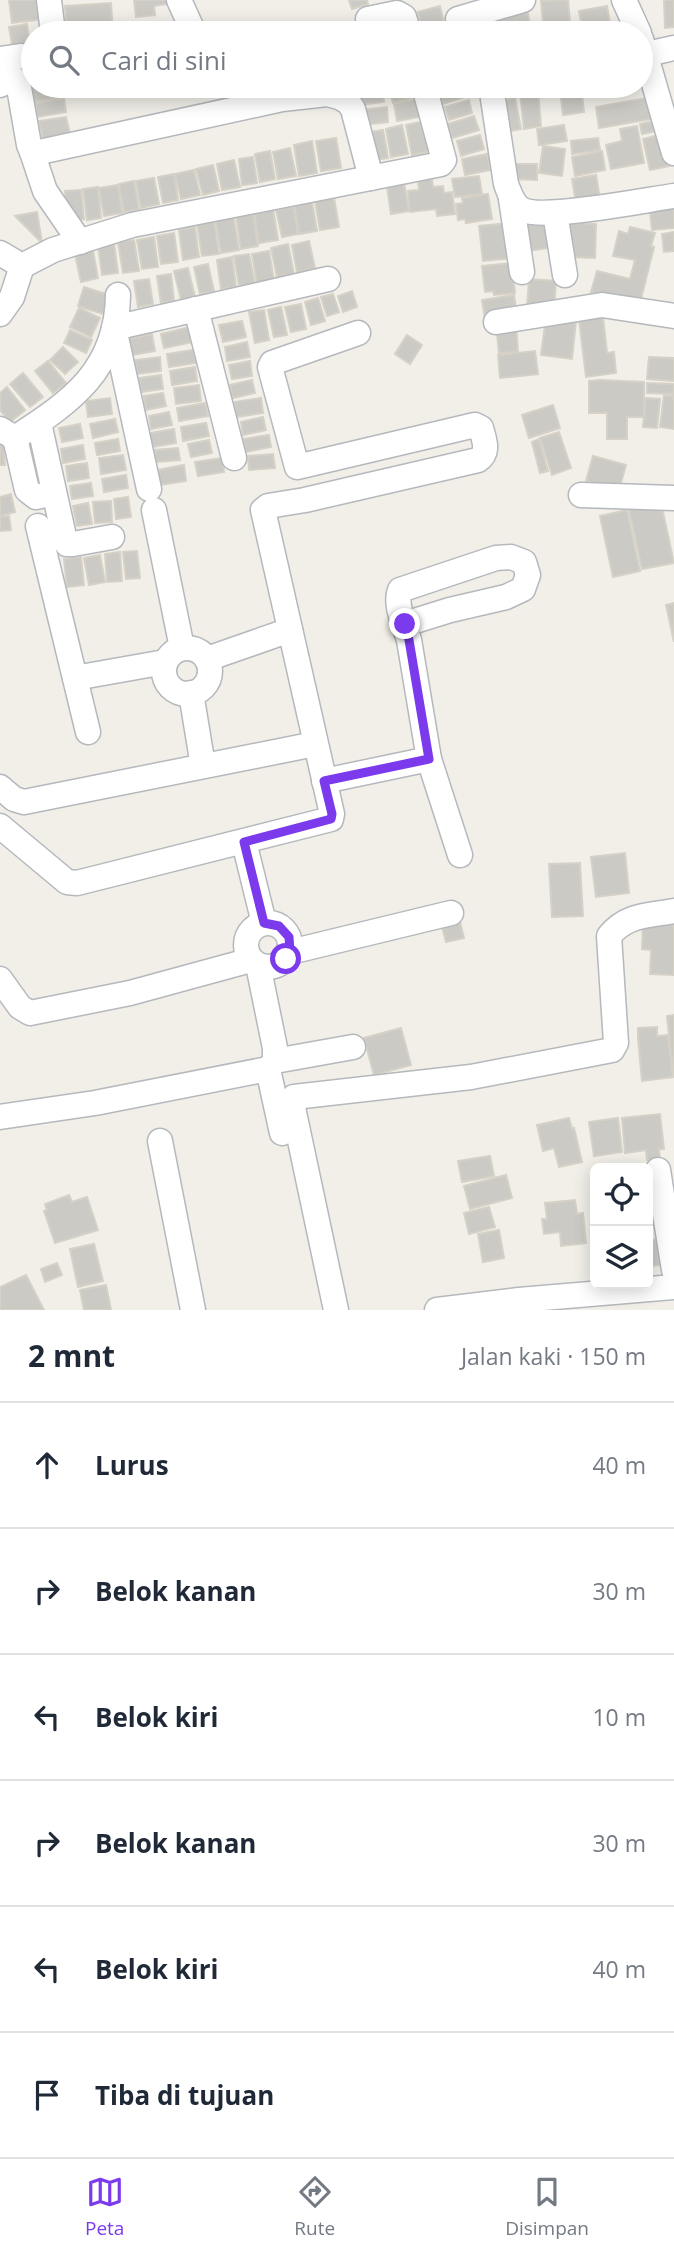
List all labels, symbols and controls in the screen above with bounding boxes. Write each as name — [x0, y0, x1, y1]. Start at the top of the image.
search box — [21, 21, 653, 98]
icon: search — [45, 41, 83, 79]
text: Cari di sini — [101, 42, 226, 78]
route end — [389, 608, 420, 639]
route start — [270, 943, 301, 974]
map controls — [590, 1163, 653, 1289]
button: locate — [590, 1163, 653, 1226]
button: layers — [590, 1226, 653, 1289]
text: 2 mnt — [28, 1335, 115, 1376]
text: Jalan kaki · 150 m — [461, 1340, 646, 1372]
icon: ahead — [28, 1446, 66, 1484]
text: Lurus — [95, 1447, 169, 1483]
text: 40 m — [592, 1449, 646, 1481]
icon: right — [28, 1572, 66, 1610]
text: Belok kanan — [95, 1573, 256, 1609]
text: 30 m — [592, 1575, 646, 1607]
icon: left — [28, 1698, 66, 1736]
text: Belok kiri — [95, 1699, 219, 1735]
text: 10 m — [592, 1701, 646, 1733]
icon: right — [28, 1824, 66, 1862]
text: Belok kanan — [95, 1825, 256, 1861]
text: 30 m — [592, 1827, 646, 1859]
icon: left — [28, 1950, 66, 1988]
text: Belok kiri — [95, 1951, 219, 1987]
text: 40 m — [592, 1953, 646, 1985]
icon: arrive — [28, 2076, 66, 2114]
text: Tiba di tujuan — [95, 2077, 274, 2113]
tab: Peta — [85, 2173, 124, 2241]
tab: Rute — [294, 2173, 335, 2241]
tab: Disimpan — [505, 2173, 589, 2241]

